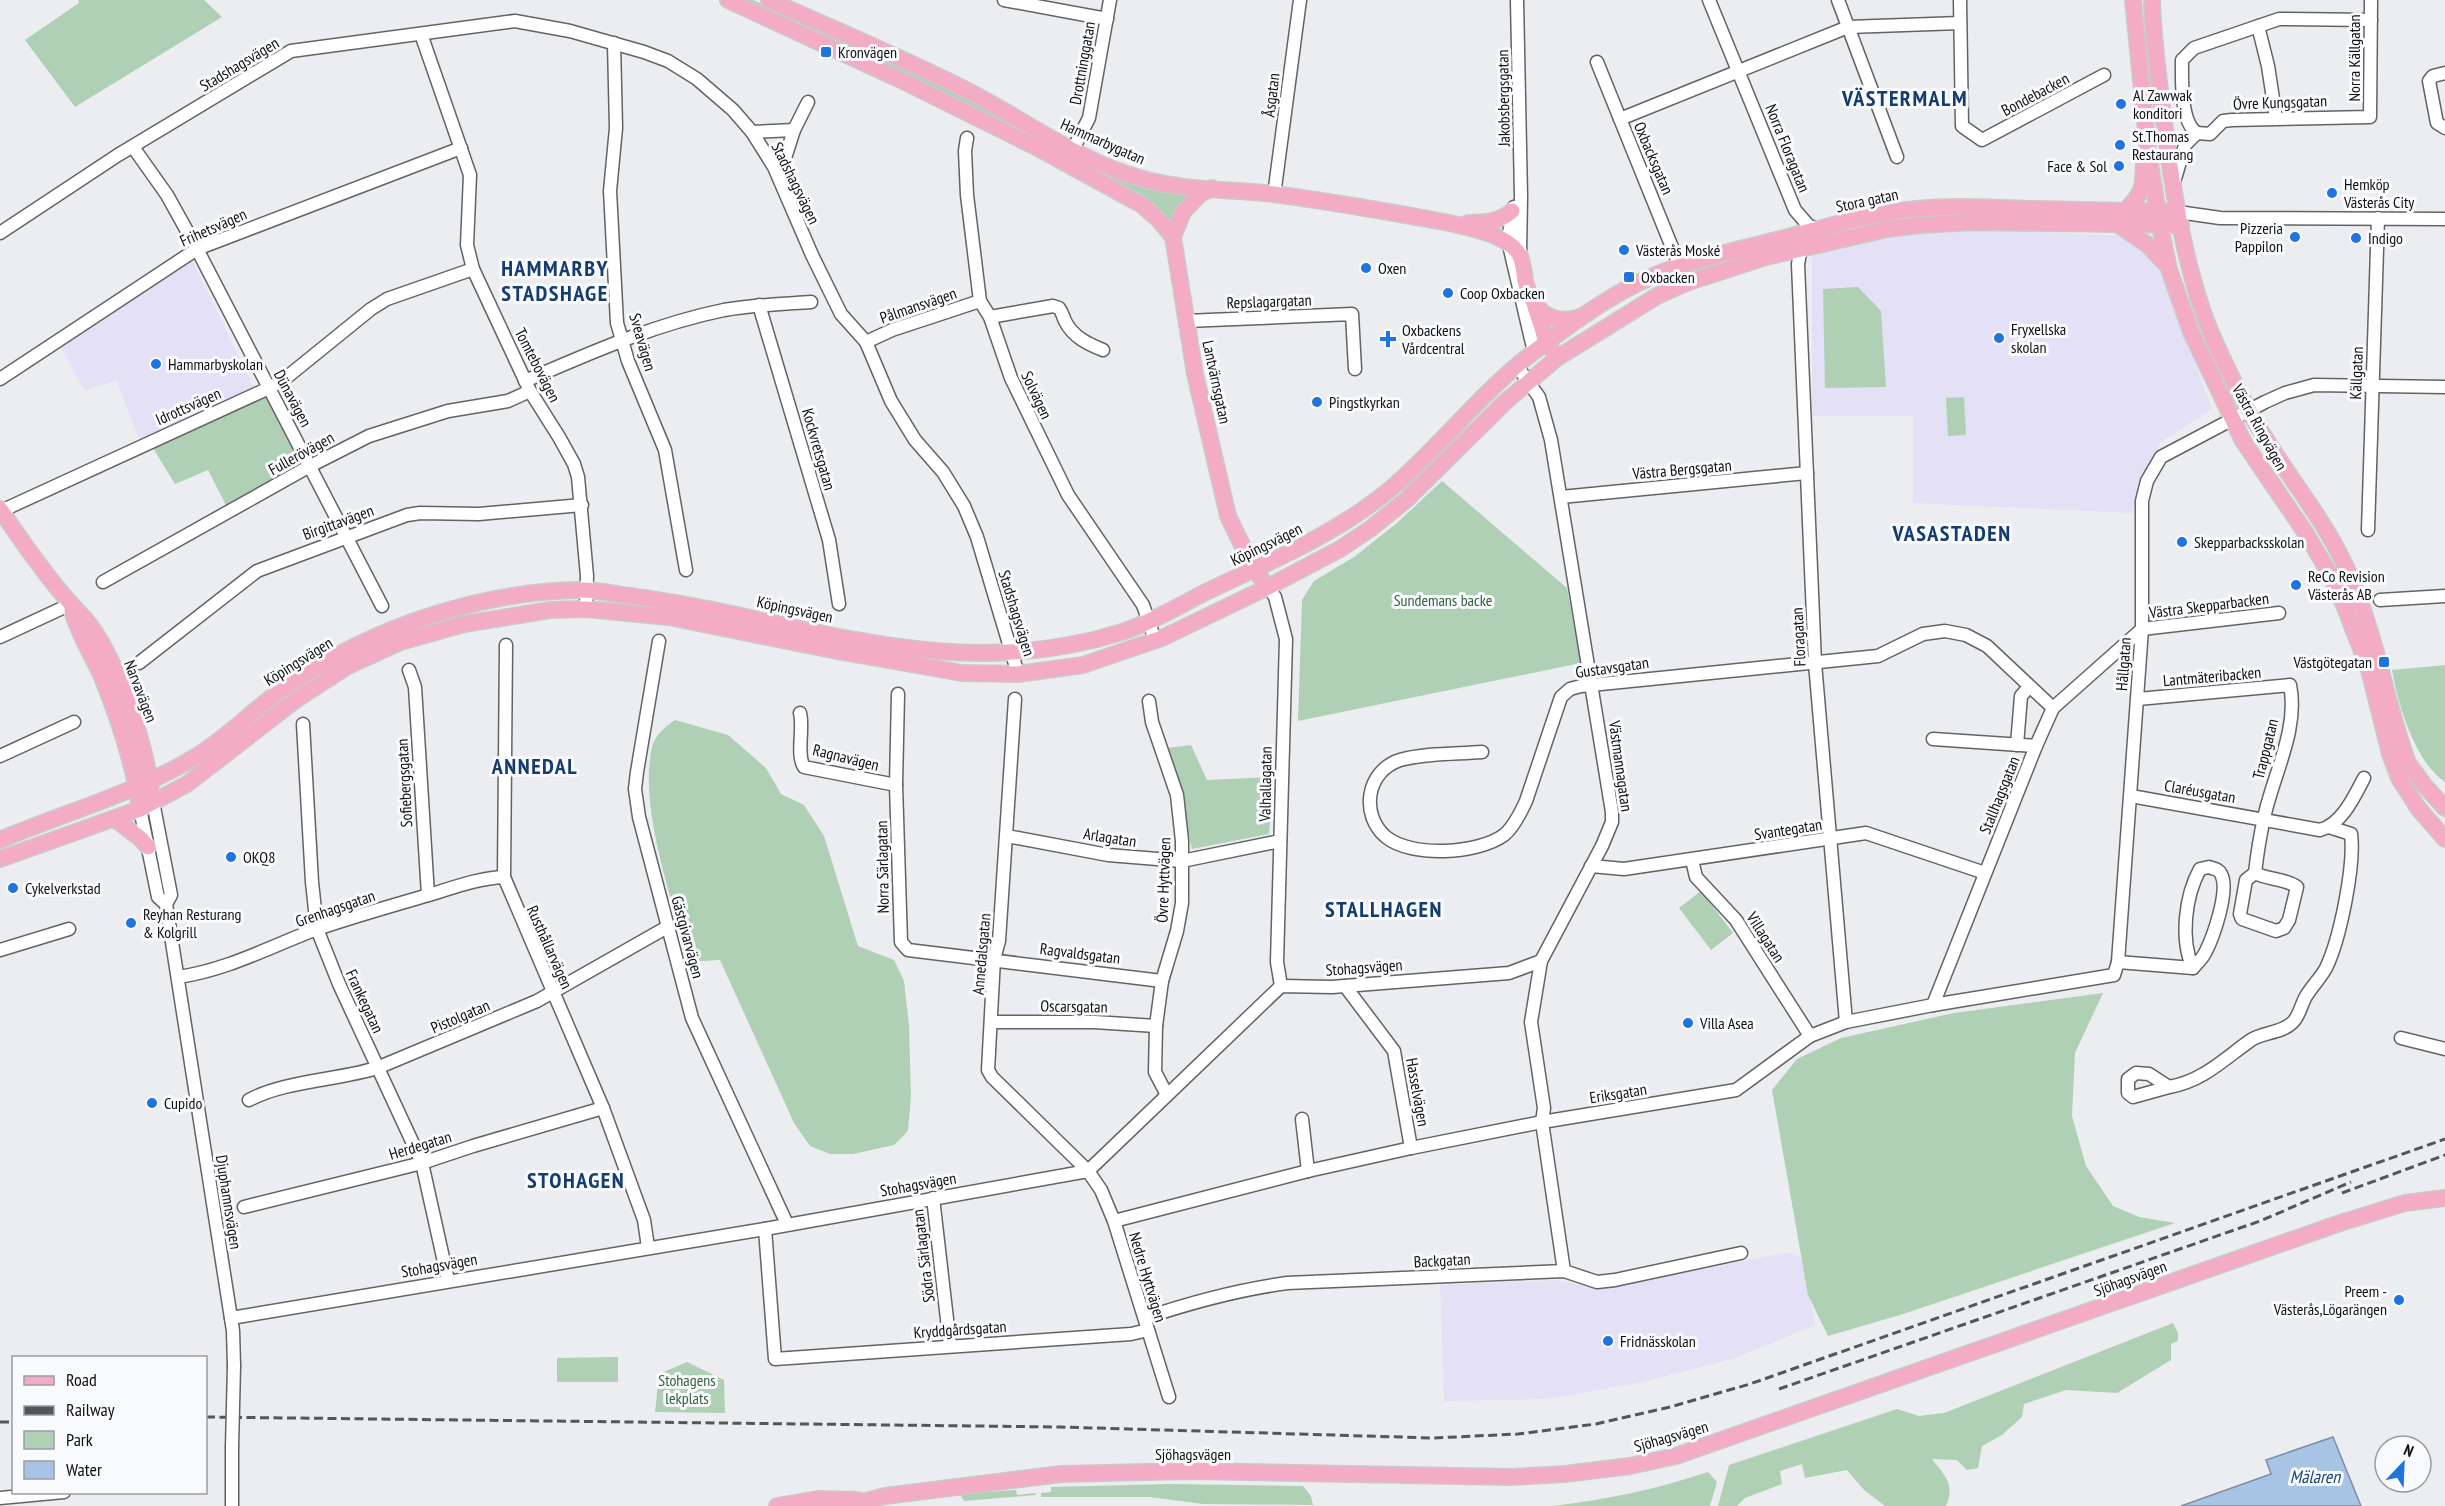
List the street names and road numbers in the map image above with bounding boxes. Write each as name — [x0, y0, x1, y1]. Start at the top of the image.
street label: Norra Källgatan — [2344, 15, 2364, 101]
street label: Drottninggatan — [1065, 20, 1099, 106]
street label: Stadshagsvägen — [196, 33, 282, 95]
street label: Jakobsbergsgatan — [1492, 49, 1514, 148]
street label: Bondebacken — [1998, 68, 2072, 120]
street label: Åsgatan — [1258, 72, 1284, 118]
street label: Övre Kungsgatan — [2233, 90, 2327, 114]
street label: Norra Floragatan — [1761, 101, 1815, 195]
street label: Hammarbygatan — [1058, 113, 1148, 169]
street label: Oxbacksgatan — [1630, 119, 1678, 197]
street label: Stadshagsvägen — [768, 139, 824, 227]
street label: Stora gatan — [1834, 184, 1900, 216]
street label: Frihetsvägen — [176, 203, 250, 251]
street label: Pålmansvägen — [877, 283, 959, 327]
street label: Repslagargatan — [1226, 290, 1312, 312]
street label: Sveavägen — [625, 311, 661, 373]
street label: Tomtebovägen — [511, 325, 565, 405]
street label: Lantvärnsgatan — [1198, 338, 1236, 426]
street label: Källgatan — [2345, 346, 2367, 400]
street label: Dünavägen — [270, 366, 316, 430]
street label: Solvägen — [1017, 368, 1057, 422]
street label: Västra Ringvägen — [2228, 380, 2292, 474]
street label: Idrottsvägen — [152, 383, 224, 429]
street label: Kockvretsgatan — [798, 406, 840, 492]
street label: Fullerövägen — [265, 427, 337, 479]
street label: Västra Bergsgatan — [1631, 455, 1732, 483]
street label: Birgittavägen — [300, 500, 376, 544]
street label: Köpingsvägen — [1227, 518, 1305, 570]
street label: Stadshagsvägen — [994, 568, 1040, 658]
street label: Västra Skepparbacken — [2147, 588, 2270, 622]
street label: Köpingsvägen — [755, 591, 835, 627]
street label: Floragatan — [1786, 607, 1810, 667]
street label: Köpingsvägen — [260, 632, 336, 690]
street label: Hållgatan — [2111, 637, 2135, 691]
street label: Gustavsgatan — [1574, 652, 1650, 682]
street label: Narvavägen — [120, 657, 162, 725]
street label: Lantmäteribacken — [2162, 662, 2262, 690]
street label: Trappgatan — [2248, 717, 2282, 781]
street label: Västmannagatan — [1605, 718, 1637, 813]
street label: Sofiebergsgatan — [392, 738, 416, 828]
street label: Ragnavägen — [811, 739, 881, 775]
street label: Valhallagatan — [1254, 746, 1276, 823]
street label: Stallhagsgatan — [1974, 753, 2024, 837]
street label: Claréusgatan — [2163, 775, 2237, 807]
street label: Svantegatan — [1753, 814, 1823, 844]
street label: Norra Särlagatan — [871, 820, 893, 914]
street label: Arlagatan — [1082, 823, 1138, 851]
street label: Övre Hyttvägen — [1152, 837, 1174, 923]
street label: Grenhagsgatan — [293, 885, 377, 931]
street label: Gästgivarvägen — [667, 894, 709, 980]
street label: Rusthållarvägen — [523, 902, 577, 992]
street label: Villagatan — [1742, 907, 1790, 966]
street label: Annedalsgatan — [967, 912, 995, 996]
street label: Ragvaldsgatan — [1039, 938, 1121, 968]
street label: Stohagsvägen — [1325, 954, 1403, 980]
street label: Frankegatan — [342, 966, 388, 1036]
street label: Pistolgatan — [427, 995, 493, 1037]
street label: Oscarsgatan — [1040, 995, 1108, 1017]
street label: Hasselvägen — [1402, 1056, 1434, 1128]
street label: Eriksgatan — [1588, 1079, 1648, 1107]
street label: Herdegatan — [386, 1126, 454, 1164]
street label: Djuphamnsvägen — [212, 1153, 246, 1251]
street label: Stohagsvägen — [878, 1167, 958, 1201]
street label: Södra Särlagatan — [907, 1208, 939, 1304]
street label: Nedre Hyttvägen — [1125, 1230, 1171, 1324]
street label: Stohagsvägen — [399, 1248, 479, 1282]
street label: Backgatan — [1413, 1249, 1471, 1271]
street label: Sjöhagsvägen — [2091, 1256, 2169, 1300]
street label: Kryddgårdsgatan — [913, 1316, 1007, 1342]
street label: Sjöhagsvägen — [1632, 1416, 1710, 1456]
street label: Sjöhagsvägen — [1155, 1444, 1231, 1464]

